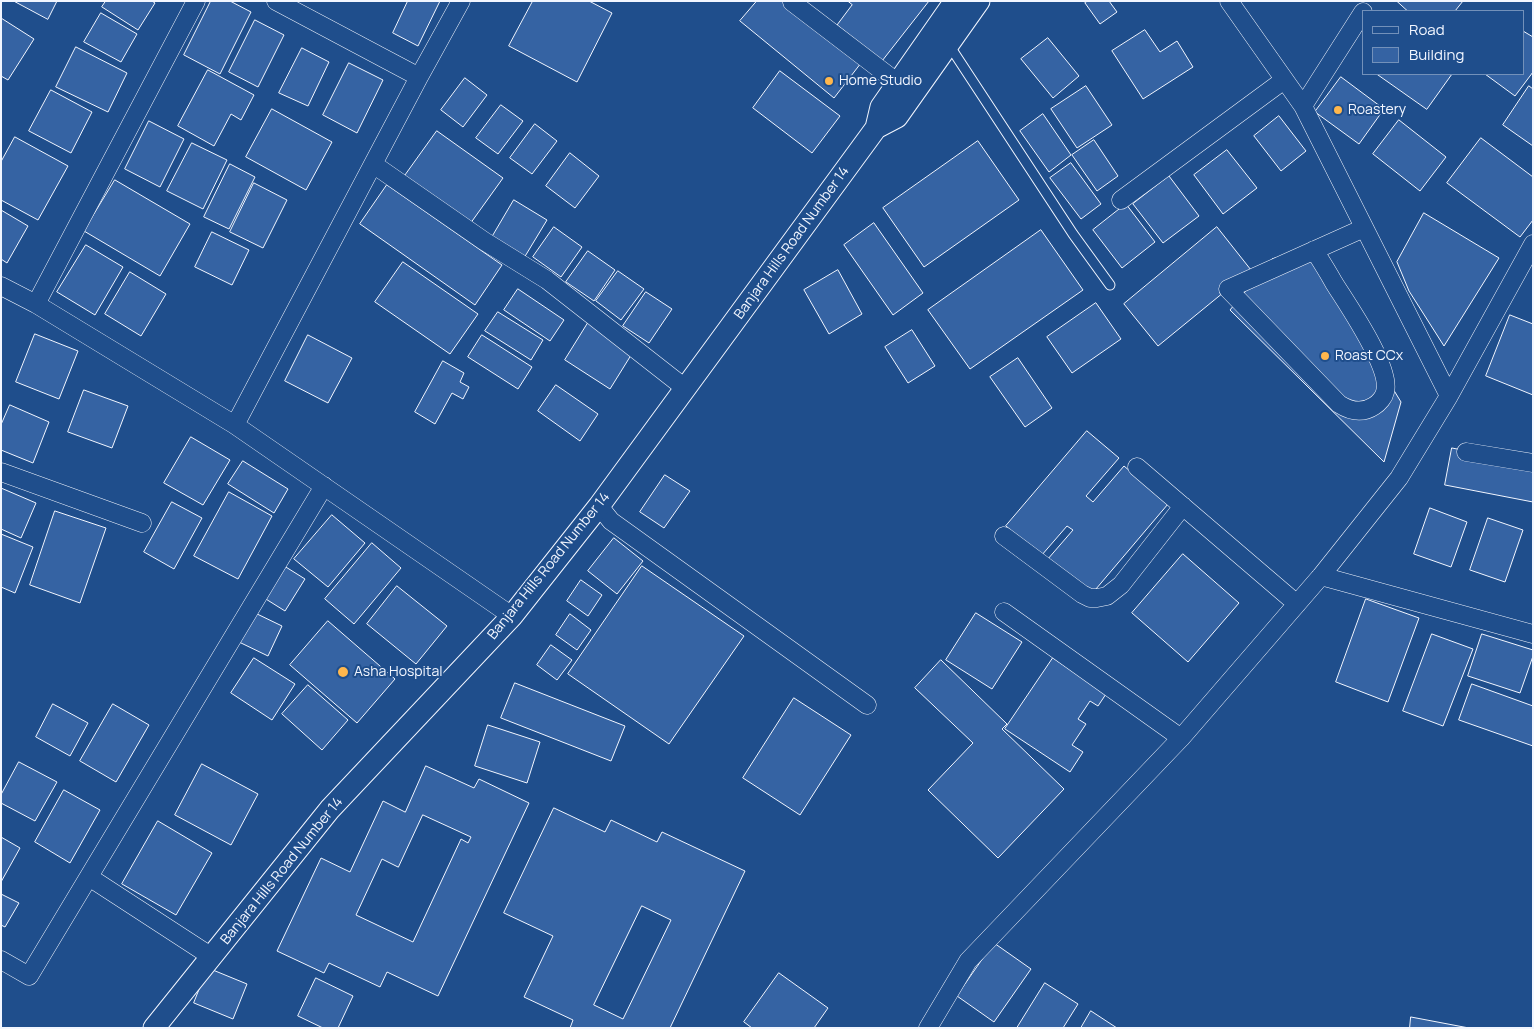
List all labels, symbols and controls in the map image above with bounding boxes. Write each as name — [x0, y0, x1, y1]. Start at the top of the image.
legend — [1362, 10, 1524, 75]
text: Road — [1409, 19, 1445, 40]
text: Building — [1409, 44, 1464, 65]
place label: Home Studio — [839, 73, 922, 89]
marker: Home Studio — [823, 75, 835, 87]
place label: Roastery — [1348, 102, 1406, 118]
marker: Roastery — [1332, 104, 1344, 116]
street label: Banjara Hills Road Number 14 — [731, 163, 853, 323]
place label: Roast CCx — [1335, 348, 1403, 364]
marker: Roast CCx — [1319, 350, 1331, 362]
street label: Banjara Hills Road Number 14 — [484, 489, 614, 643]
place label: Asha Hospital — [354, 664, 442, 680]
marker: Asha Hospital — [336, 665, 350, 679]
street label: Banjara Hills Road Number 14 — [217, 794, 347, 948]

